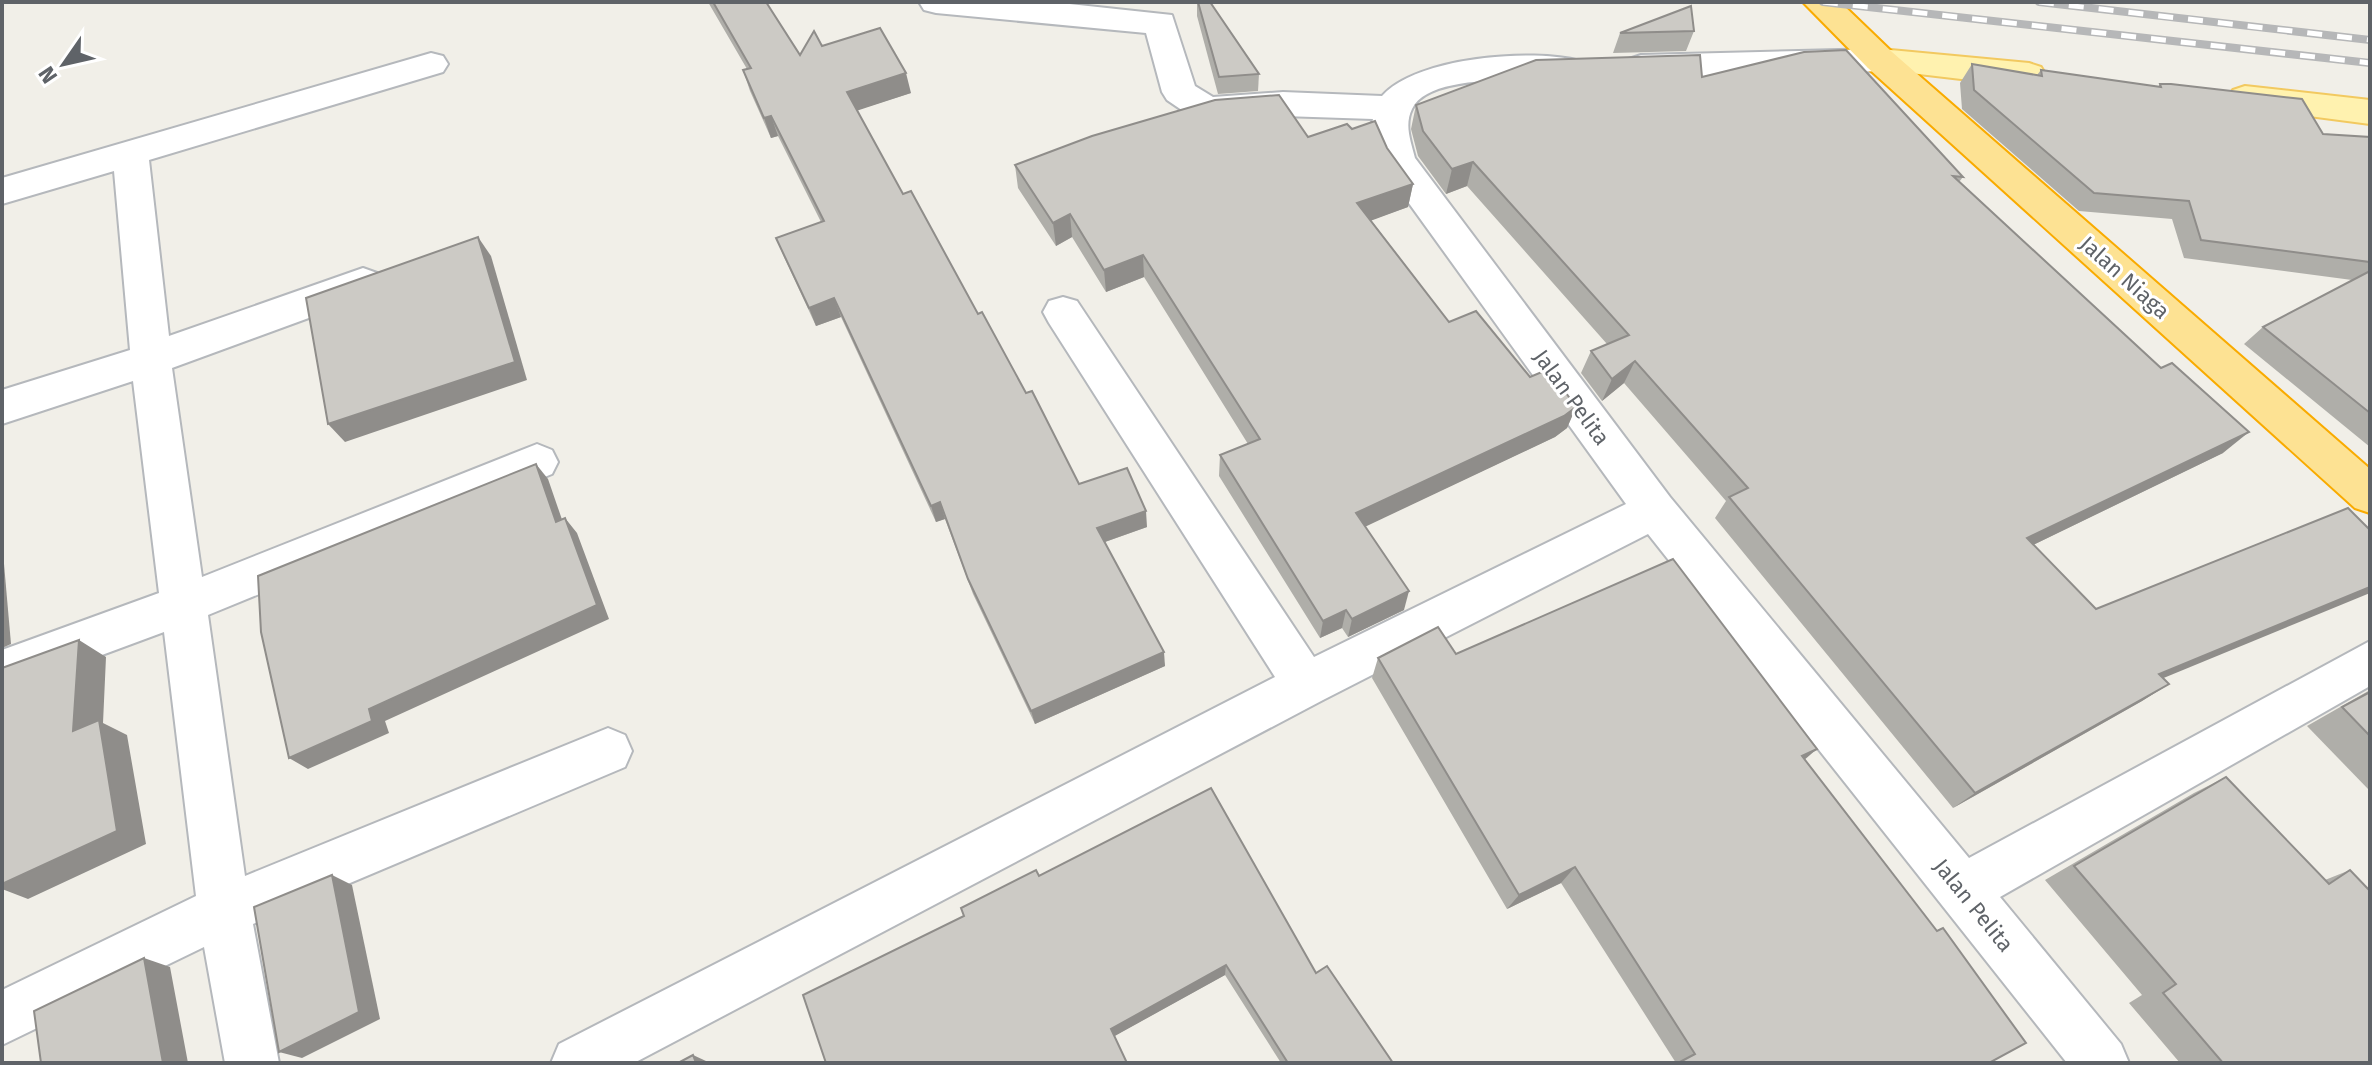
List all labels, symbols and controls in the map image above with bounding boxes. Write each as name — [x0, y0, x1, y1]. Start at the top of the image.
north arrow — [24, 24, 104, 104]
text: N — [33, 61, 63, 89]
street label: Jalan Niaga — [2074, 230, 2175, 325]
street label: Jalan Pelita — [1528, 344, 1615, 451]
street label: Jalan Pelita — [1928, 853, 2019, 957]

